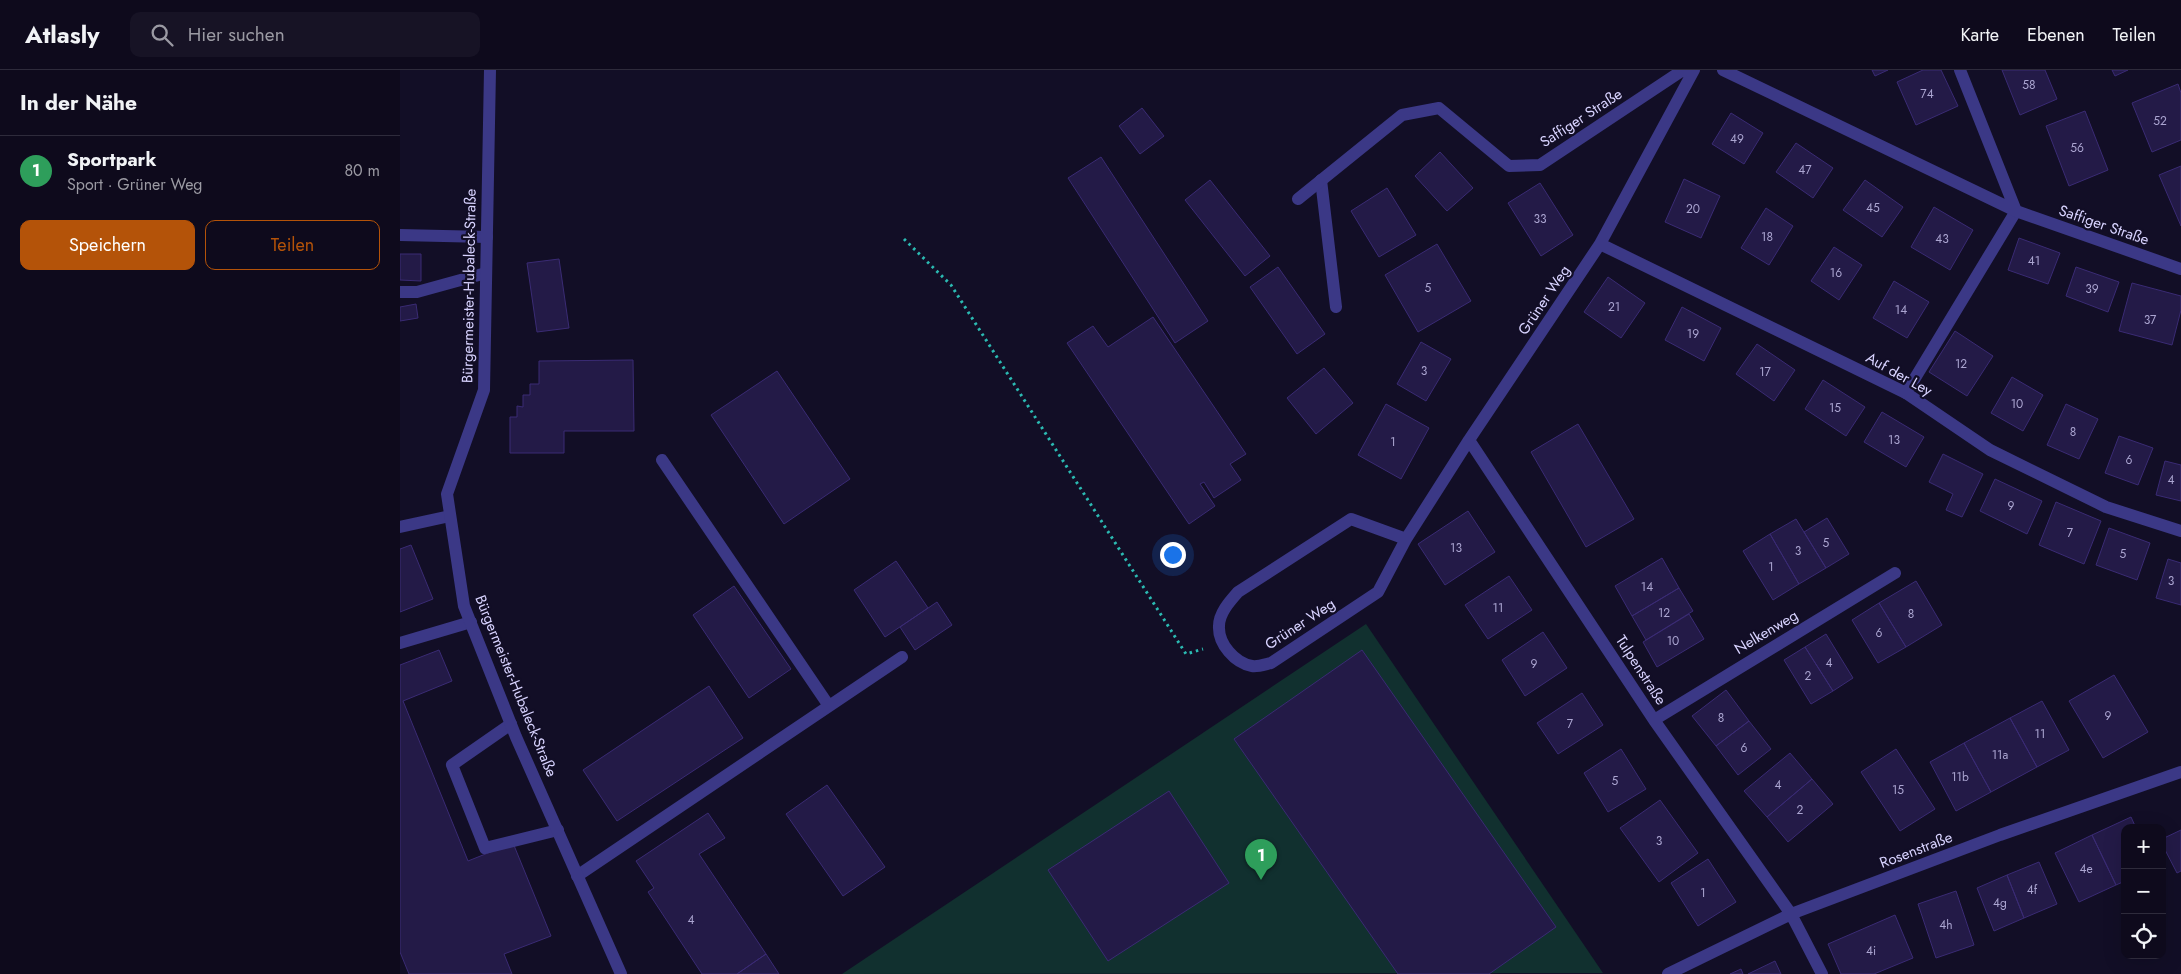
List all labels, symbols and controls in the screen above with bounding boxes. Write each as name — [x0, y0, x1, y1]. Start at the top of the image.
search box — [130, 12, 480, 57]
text: Atlasly — [25, 17, 100, 52]
icon: search — [148, 21, 176, 49]
text: Hier suchen — [188, 21, 285, 48]
text: Karte — [1960, 22, 1999, 48]
text: Ebenen — [2027, 22, 2085, 48]
text: Teilen — [2113, 22, 2156, 48]
house number: 58 — [2022, 76, 2036, 94]
street label: Saffiger Straße — [1535, 83, 1627, 153]
house number: 74 — [1920, 85, 1934, 103]
text: In der Nähe — [20, 88, 137, 118]
house number: 52 — [2153, 112, 2167, 130]
house number: 49 — [1730, 130, 1744, 148]
house number: 56 — [2070, 139, 2084, 157]
text: Sportpark — [67, 146, 156, 173]
text: 1 — [32, 159, 40, 182]
text: 80 m — [344, 159, 380, 182]
house number: 47 — [1798, 161, 1812, 179]
text: Sport · Grüner Weg — [67, 173, 203, 196]
street label: Bürgermeister-Hubaleck-Straße — [456, 188, 482, 383]
house number: 45 — [1866, 199, 1880, 217]
street label: Saffiger Straße — [2056, 199, 2152, 251]
house number: 20 — [1686, 200, 1700, 218]
house number: 33 — [1533, 210, 1547, 228]
button: Speichern — [20, 220, 195, 270]
button: Teilen — [205, 220, 380, 270]
house number: 18 — [1761, 228, 1773, 246]
house number: 43 — [1935, 230, 1949, 248]
house number: 41 — [2028, 252, 2040, 270]
street label: Grüner Weg — [1513, 261, 1575, 339]
house number: 16 — [1830, 264, 1842, 282]
house number: 5 — [1425, 279, 1432, 297]
house number: 39 — [2085, 280, 2099, 298]
house number: 21 — [1608, 298, 1620, 316]
house number: 14 — [1895, 301, 1907, 319]
house number: 37 — [2144, 311, 2157, 329]
house number: 19 — [1687, 325, 1699, 343]
street label: Auf der Ley — [1862, 347, 1937, 402]
house number: 12 — [1955, 355, 1967, 373]
house number: 3 — [1421, 362, 1428, 380]
house number: 17 — [1759, 363, 1772, 381]
house number: 10 — [2011, 395, 2023, 413]
house number: 15 — [1829, 399, 1841, 417]
house number: 8 — [2070, 423, 2076, 441]
house number: 13 — [1888, 431, 1900, 449]
house number: 1 — [1390, 433, 1396, 451]
house number: 6 — [2126, 451, 2133, 469]
house number: 4 — [2168, 471, 2175, 489]
house number: 9 — [2008, 497, 2015, 515]
house number: 7 — [2067, 524, 2074, 542]
house number: 5 — [1823, 534, 1830, 552]
house number: 13 — [1450, 539, 1462, 557]
your location — [1160, 542, 1186, 568]
house number: 3 — [1795, 542, 1802, 560]
house number: 5 — [2120, 545, 2127, 563]
house number: 1 — [1768, 558, 1774, 576]
house number: 3 — [2168, 572, 2175, 590]
house number: 14 — [1641, 578, 1653, 596]
street label: Bürgermeister-Hubaleck-Straße — [469, 592, 563, 781]
street label: Grüner Weg — [1261, 593, 1339, 655]
house number: 11 — [1493, 599, 1503, 617]
house number: 12 — [1658, 604, 1670, 622]
street label: Nelkenweg — [1730, 604, 1802, 660]
house number: 8 — [1908, 605, 1914, 623]
house number: 6 — [1876, 624, 1883, 642]
street label: Tulpenstraße — [1610, 631, 1672, 710]
house number: 10 — [1667, 632, 1679, 650]
house number: 4 — [1826, 654, 1833, 672]
house number: 9 — [1531, 655, 1538, 673]
house number: 2 — [1805, 667, 1812, 685]
house number: 9 — [2105, 707, 2112, 725]
house number: 8 — [1718, 709, 1724, 727]
house number: 7 — [1567, 715, 1574, 733]
house number: 11 — [2035, 725, 2045, 743]
house number: 6 — [1741, 739, 1748, 757]
house number: 11a — [1992, 746, 2009, 764]
house number: 11b — [1951, 768, 1969, 786]
house number: 5 — [1612, 772, 1619, 790]
house number: 4 — [1775, 776, 1782, 794]
house number: 15 — [1892, 781, 1904, 799]
house number: 2 — [1797, 801, 1804, 819]
map controls — [2121, 824, 2166, 959]
button: + — [2121, 824, 2166, 869]
street label: Rosenstraße — [1876, 826, 1956, 874]
house number: 3 — [1656, 832, 1663, 850]
pin: 1 — [1245, 839, 1277, 880]
house number: 4e — [2079, 860, 2093, 878]
button: − — [2121, 869, 2166, 914]
house number: 4f — [2027, 881, 2038, 899]
house number: 1 — [1700, 884, 1706, 902]
house number: 4g — [1993, 894, 2007, 912]
house number: 4 — [688, 911, 695, 929]
button: locate — [2121, 914, 2166, 959]
house number: 4h — [1939, 916, 1953, 934]
house number: 4i — [1866, 942, 1876, 960]

